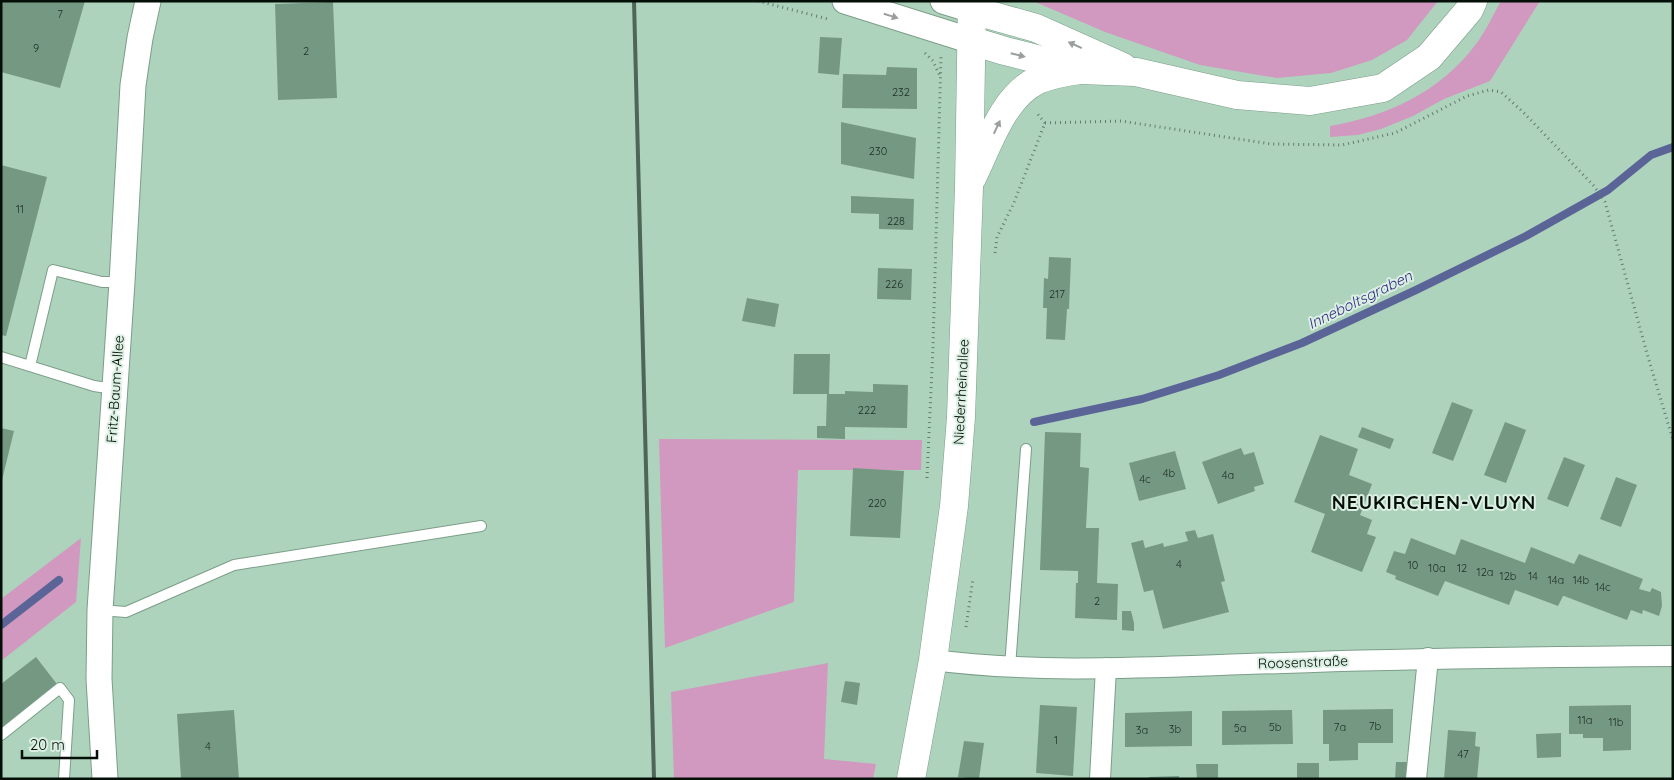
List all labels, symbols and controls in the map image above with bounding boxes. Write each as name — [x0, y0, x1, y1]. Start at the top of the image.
house number: 7 — [57, 7, 63, 21]
one-way arrow — [884, 12, 899, 20]
house number: 9 — [33, 41, 39, 55]
one-way arrow — [1068, 41, 1082, 49]
house number: 2 — [303, 44, 309, 58]
one-way arrow — [1011, 51, 1026, 59]
house number: 232 — [892, 85, 910, 99]
one-way arrow — [993, 120, 1001, 134]
house number: 230 — [869, 144, 887, 158]
house number: 11 — [16, 202, 24, 216]
house number: 228 — [887, 214, 905, 228]
water label: Inneboltsgraben — [1304, 266, 1415, 333]
house number: 226 — [885, 277, 903, 291]
house number: 217 — [1049, 287, 1065, 301]
street label: Fritz-Baum-Allee — [102, 334, 128, 443]
street label: Niederrheinallee — [949, 339, 973, 445]
house number: 222 — [858, 403, 876, 417]
house number: 4b — [1163, 466, 1176, 480]
house number: 4a — [1222, 468, 1234, 482]
house number: 4c — [1139, 472, 1151, 486]
district label: NEUKIRCHEN-VLUYN — [1332, 490, 1536, 514]
house number: 220 — [868, 496, 886, 510]
house number: 4 — [1176, 557, 1182, 571]
house number: 10 — [1408, 558, 1418, 572]
house number: 10a — [1428, 561, 1446, 575]
house number: 12 — [1457, 561, 1467, 575]
house number: 12a — [1477, 565, 1493, 579]
house number: 12b — [1500, 569, 1517, 583]
house number: 14 — [1528, 569, 1538, 583]
house number: 14a — [1548, 573, 1564, 587]
house number: 14b — [1573, 573, 1590, 587]
house number: 14c — [1595, 580, 1611, 594]
house number: 2 — [1094, 594, 1100, 608]
street label: Roosenstraße — [1258, 651, 1348, 673]
house number: 11a — [1578, 713, 1592, 727]
house number: 11b — [1609, 715, 1624, 729]
house number: 7b — [1369, 719, 1381, 733]
house number: 5b — [1269, 720, 1282, 734]
house number: 7a — [1334, 720, 1346, 734]
house number: 5a — [1234, 721, 1246, 735]
house number: 3b — [1169, 722, 1182, 736]
house number: 3a — [1136, 723, 1148, 737]
scale bar — [22, 728, 98, 760]
house number: 1 — [1054, 733, 1058, 747]
text: 20 m — [30, 735, 65, 754]
house number: 4 — [205, 739, 211, 753]
house number: 47 — [1457, 747, 1469, 761]

